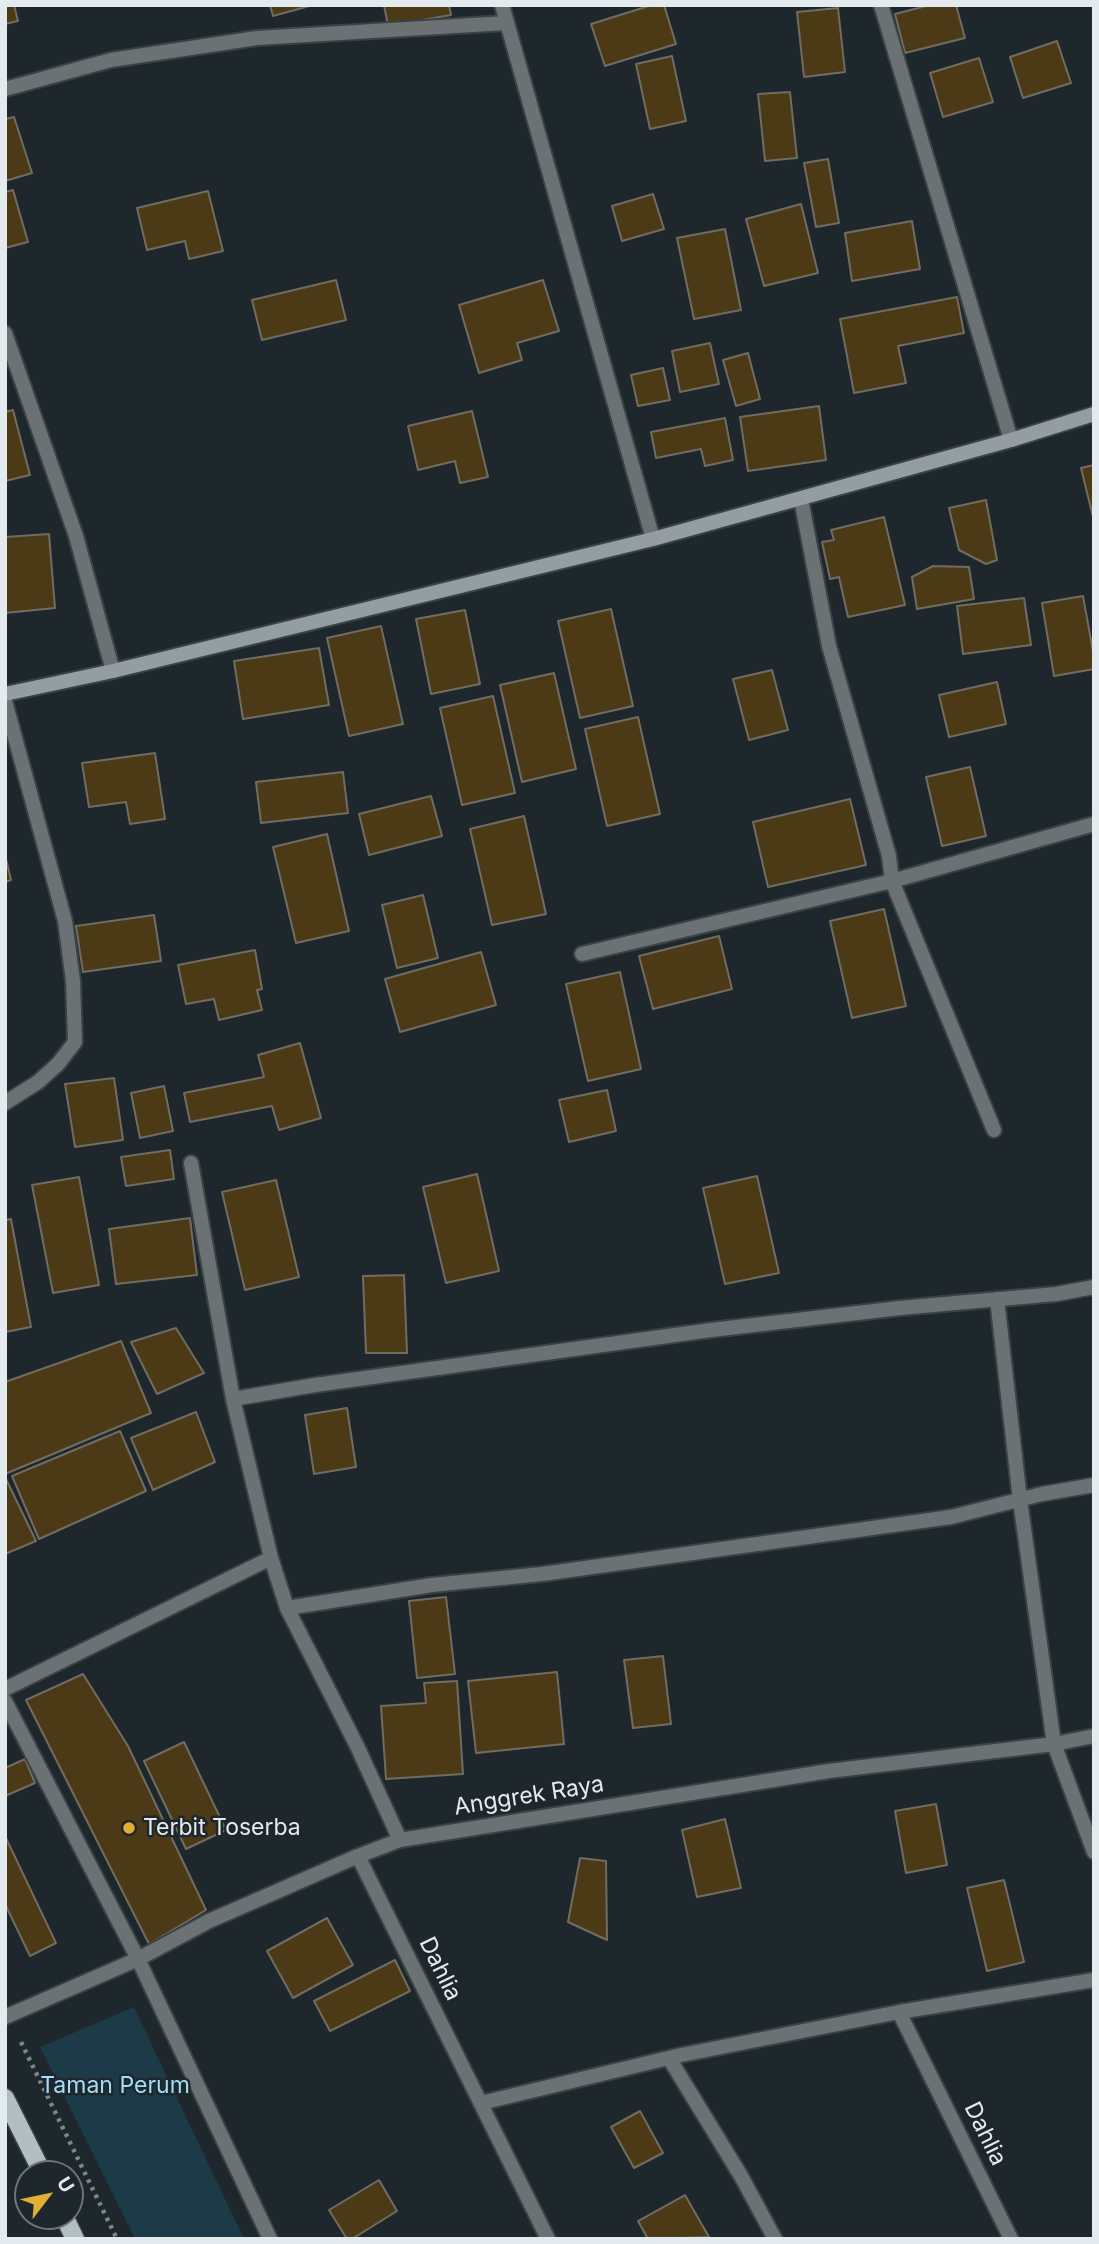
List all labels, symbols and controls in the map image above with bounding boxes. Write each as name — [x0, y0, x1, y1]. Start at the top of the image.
street label: Anggrek Raya — [452, 1771, 606, 1821]
place label: Terbit Toserba — [143, 1814, 301, 1842]
marker: Terbit Toserba — [121, 1820, 137, 1836]
street label: Dahlia — [413, 1933, 467, 2005]
park label: Taman Perum — [40, 2072, 190, 2100]
street label: Dahlia — [958, 2098, 1012, 2170]
north arrow — [14, 2160, 84, 2230]
text: U — [52, 2173, 79, 2197]

